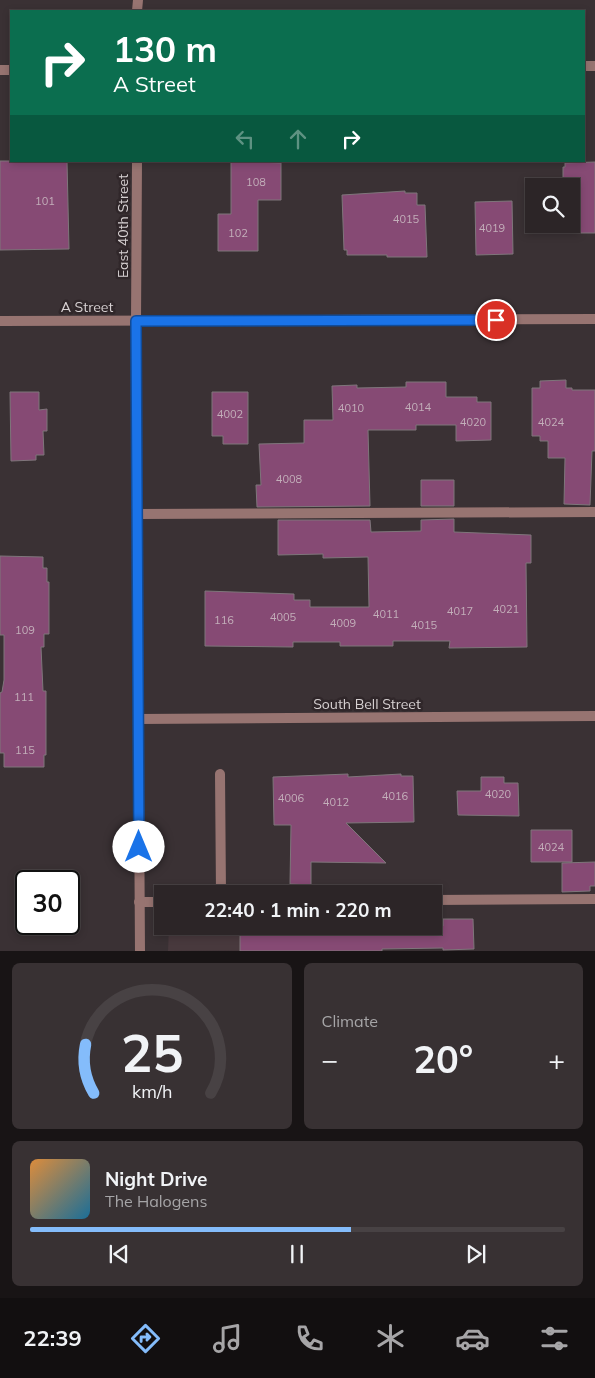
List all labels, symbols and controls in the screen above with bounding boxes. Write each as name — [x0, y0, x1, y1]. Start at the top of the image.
text: 130 m — [113, 27, 217, 71]
icon: right — [30, 30, 95, 95]
text: A Street — [113, 70, 196, 98]
icon: left — [231, 125, 259, 153]
icon: ahead — [284, 125, 312, 153]
icon: right — [337, 125, 365, 153]
street label: East 40th Street — [114, 174, 132, 278]
house number: 108 — [246, 175, 266, 189]
map controls — [525, 178, 580, 233]
button: search — [525, 178, 580, 233]
house number: 101 — [35, 194, 55, 208]
house number: 4015 — [393, 212, 420, 226]
house number: 4019 — [479, 221, 505, 235]
house number: 102 — [228, 226, 248, 240]
street label: A Street — [61, 298, 113, 316]
pin — [475, 299, 517, 341]
icon: arrive — [482, 306, 510, 334]
house number: 4014 — [405, 400, 432, 414]
house number: 4010 — [338, 401, 365, 415]
house number: 4002 — [217, 407, 244, 421]
house number: 4020 — [460, 415, 487, 429]
house number: 4024 — [538, 415, 565, 429]
house number: 4008 — [276, 472, 303, 486]
house number: 4021 — [493, 602, 519, 616]
house number: 4017 — [447, 604, 473, 618]
house number: 4011 — [373, 607, 399, 621]
house number: 4005 — [270, 610, 297, 624]
house number: 116 — [214, 613, 234, 627]
house number: 4009 — [330, 616, 356, 630]
house number: 4015 — [411, 618, 438, 632]
house number: 109 — [15, 623, 35, 637]
house number: 111 — [14, 690, 34, 704]
street label: South Bell Street — [313, 695, 421, 713]
house number: 115 — [15, 743, 35, 757]
house number: 4020 — [485, 787, 512, 801]
house number: 4016 — [382, 789, 409, 803]
house number: 4006 — [278, 791, 305, 805]
house number: 4012 — [323, 795, 350, 809]
position arrow — [112, 820, 164, 872]
house number: 4024 — [538, 840, 565, 854]
speed limit sign: 30 — [15, 870, 80, 935]
text: 22:40 · 1 min · 220 m — [204, 898, 392, 922]
text: Climate — [322, 1011, 378, 1031]
text: 25 — [121, 1020, 183, 1085]
text: 20° — [413, 1035, 473, 1083]
text: − — [322, 1042, 338, 1077]
text: + — [548, 1042, 565, 1077]
text: km/h — [132, 1080, 172, 1102]
text: Night Drive — [105, 1167, 207, 1191]
text: The Halogens — [105, 1191, 207, 1211]
icon: previous — [105, 1240, 133, 1268]
icon: pause — [283, 1240, 311, 1268]
icon: next — [462, 1240, 490, 1268]
icon: directions — [128, 1321, 163, 1356]
icon: music — [210, 1321, 245, 1356]
icon: phone — [292, 1321, 327, 1356]
icon: climate — [373, 1321, 408, 1356]
icon: car — [455, 1321, 490, 1356]
icon: filters — [537, 1321, 572, 1356]
text: 22:39 — [23, 1324, 82, 1352]

